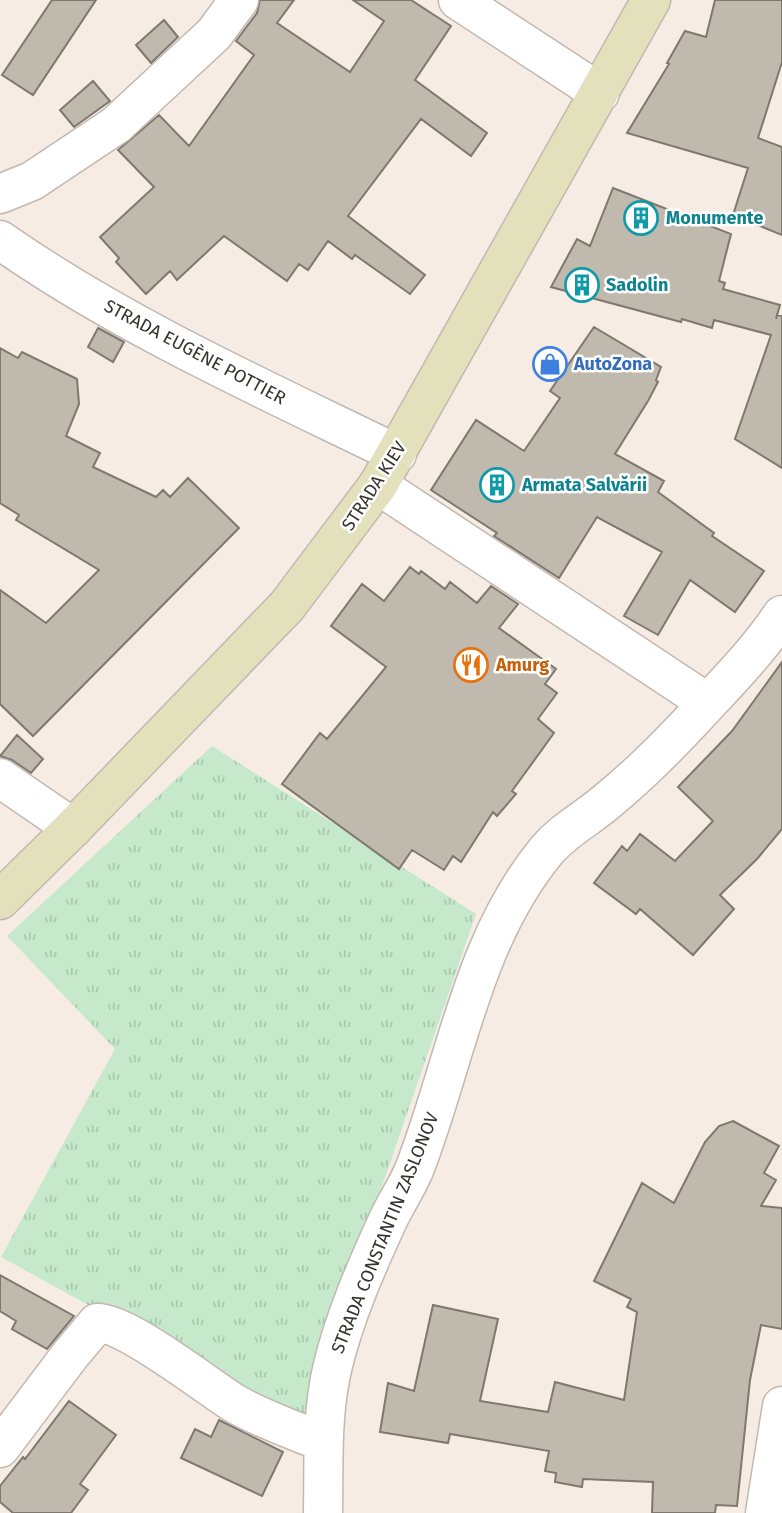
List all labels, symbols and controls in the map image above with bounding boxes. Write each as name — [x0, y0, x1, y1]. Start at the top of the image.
building icon: Monumente — [622, 199, 660, 237]
place label: Monumente — [666, 207, 763, 229]
building icon: Sadolin — [563, 266, 601, 304]
place label: Sadolin — [606, 274, 668, 296]
street label: STRADA EUGÈNE POTTIER — [100, 294, 290, 409]
shop icon: AutoZona — [531, 345, 569, 383]
place label: AutoZona — [573, 353, 652, 375]
street label: STRADA KIEV — [337, 437, 411, 535]
building icon: Armata Salvării — [478, 466, 516, 504]
place label: Armata Salvării — [521, 474, 647, 496]
restaurant icon: Amurg — [452, 646, 490, 684]
place label: Amurg — [495, 654, 549, 676]
street label: STRADA CONSTANTIN ZASLONOV — [327, 1109, 443, 1357]

